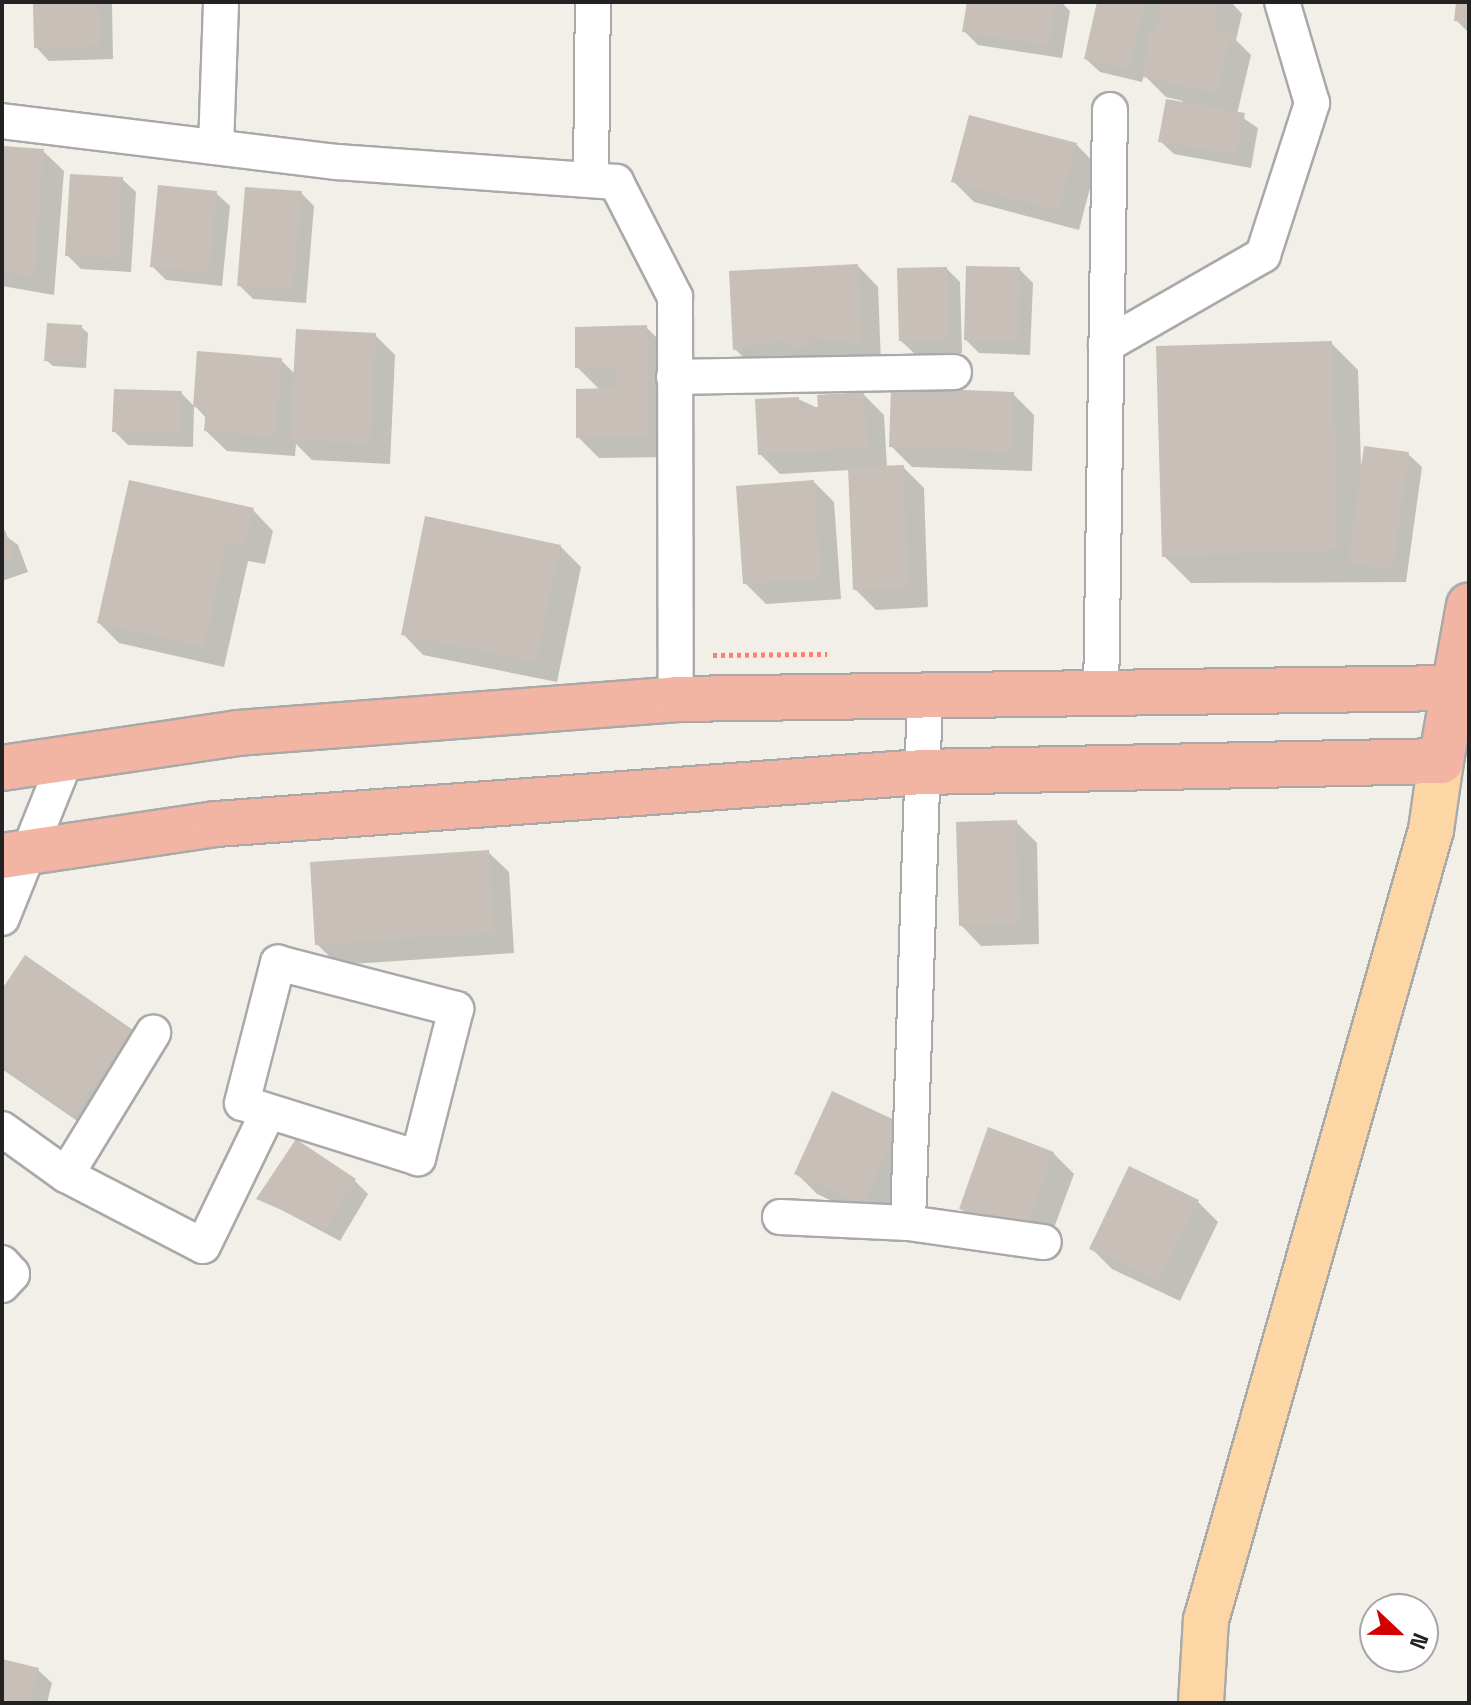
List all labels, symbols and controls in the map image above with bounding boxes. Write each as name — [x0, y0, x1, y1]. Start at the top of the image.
north arrow — [1359, 1593, 1439, 1673]
text: N — [1404, 1629, 1435, 1653]

